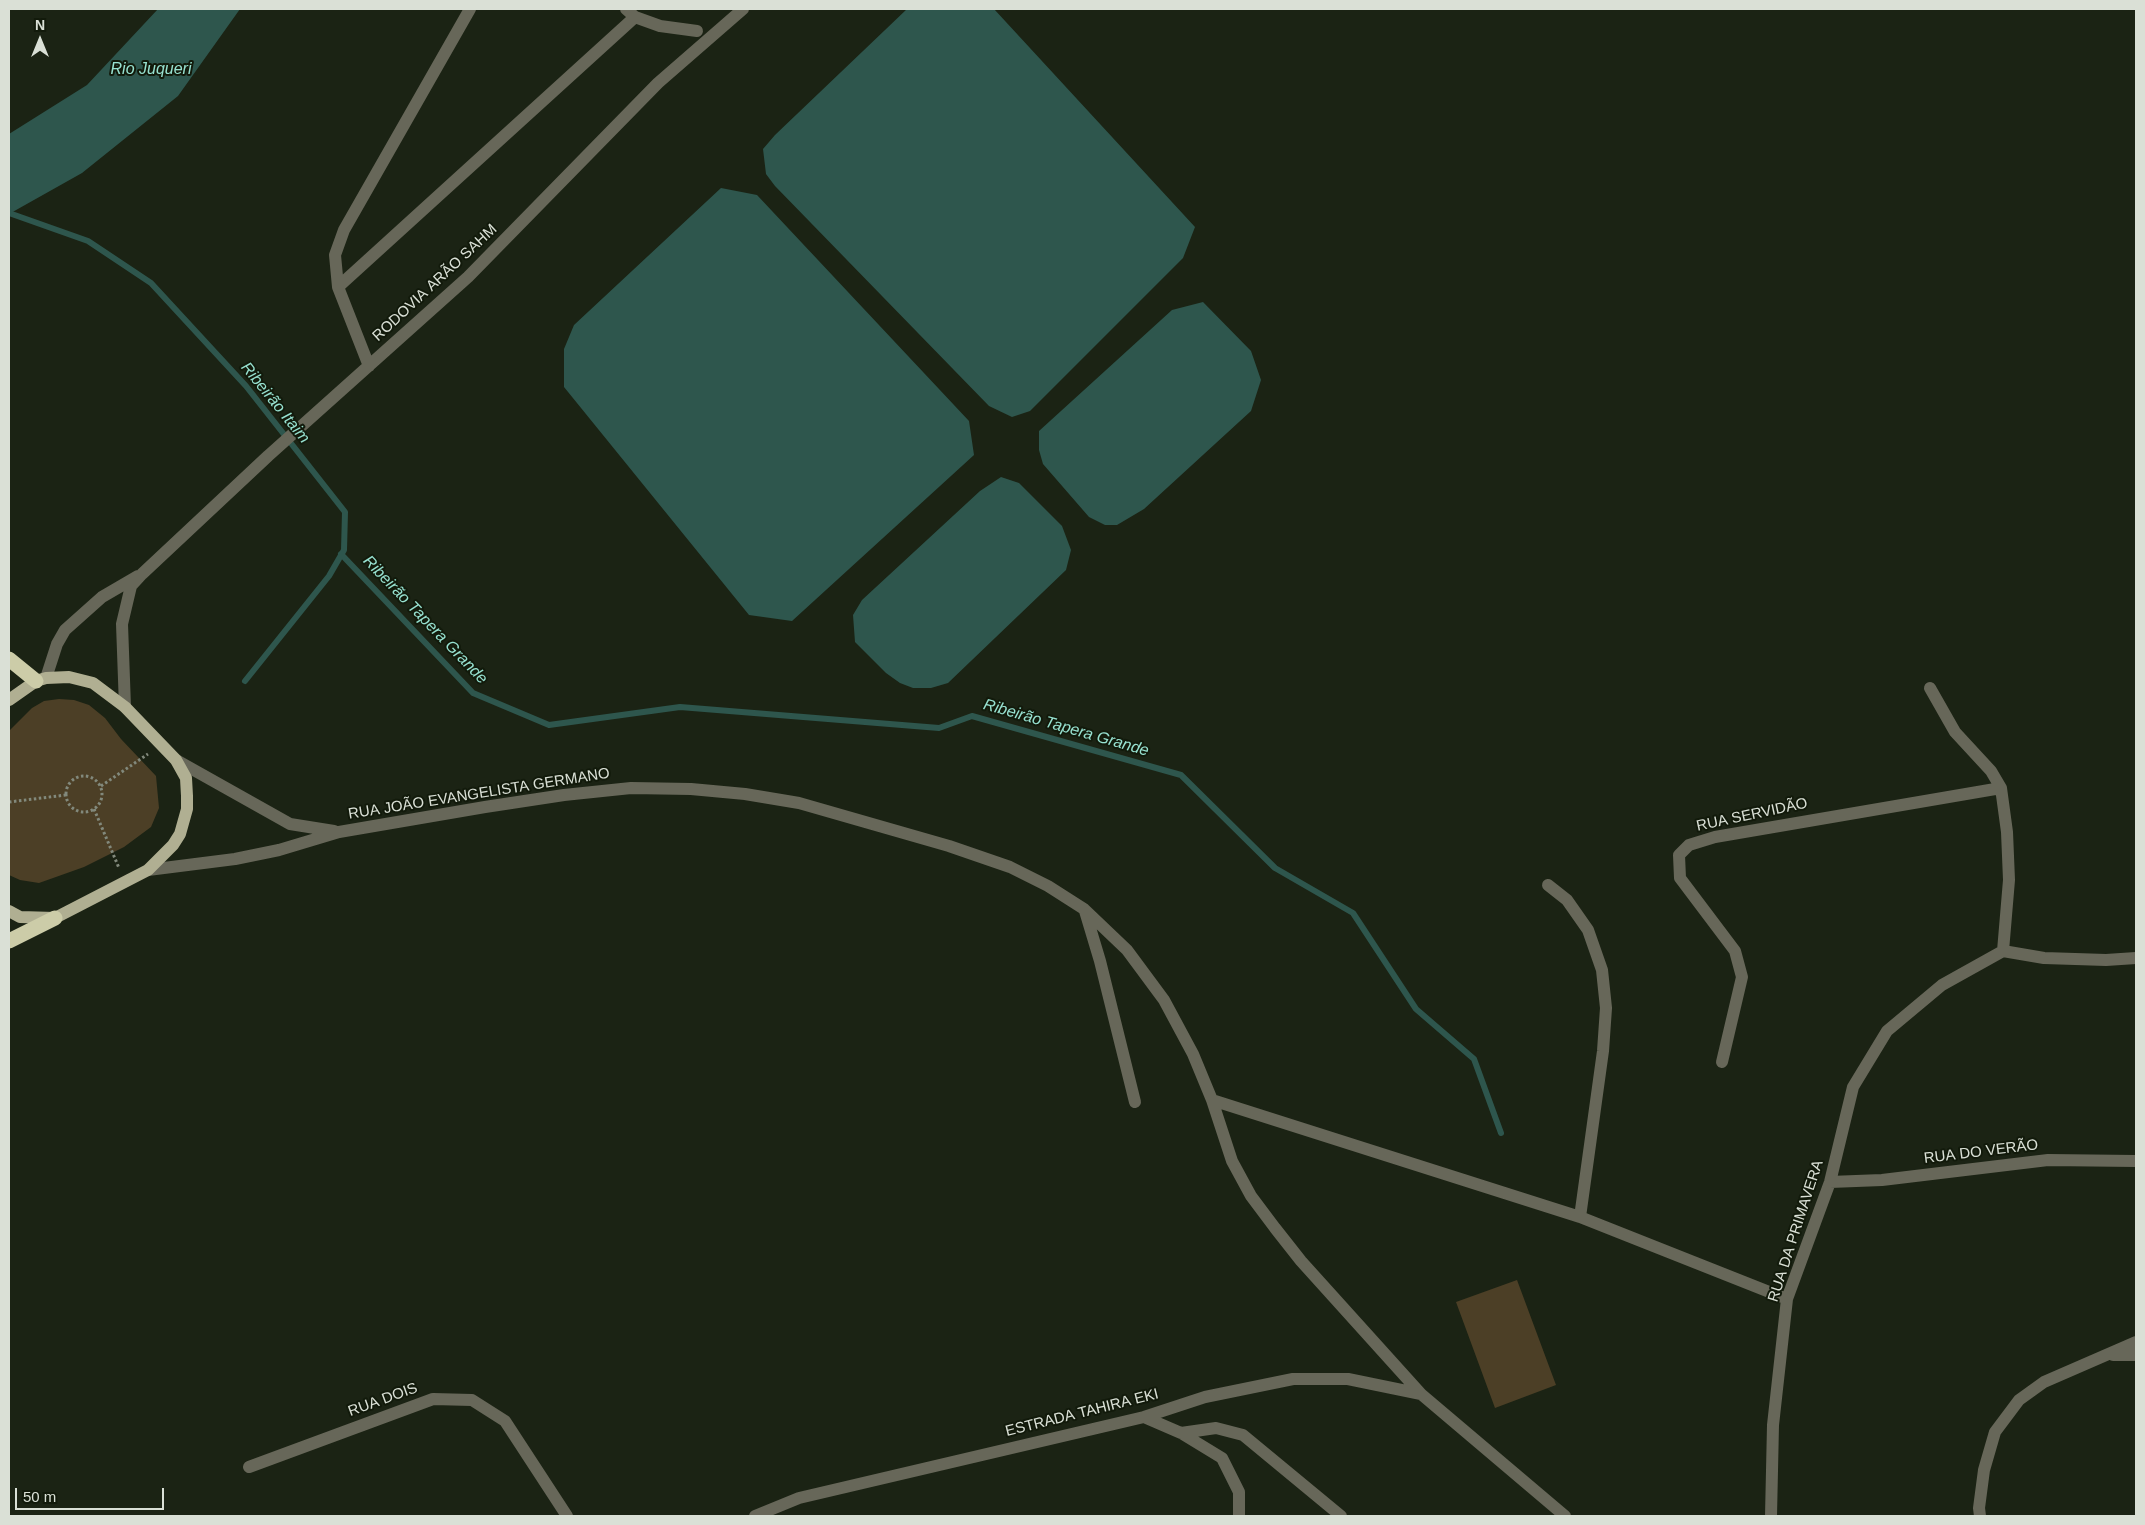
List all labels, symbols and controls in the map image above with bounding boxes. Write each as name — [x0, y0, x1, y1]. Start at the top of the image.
north arrow — [15, 15, 65, 65]
text: N — [35, 17, 45, 33]
water label: Rio Juqueri — [111, 60, 191, 80]
street label: RODOVIA ARÃO SAHM — [369, 221, 501, 345]
water label: Ribeirão Itaim — [236, 359, 314, 447]
water label: Ribeirão Tapera Grande — [359, 552, 491, 688]
water label: Ribeirão Tapera Grande — [981, 695, 1151, 761]
street label: RUA JOÃO EVANGELISTA GERMANO — [347, 764, 611, 824]
street label: RUA SERVIDÃO — [1695, 794, 1809, 836]
street label: RUA DO VERÃO — [1923, 1136, 2039, 1168]
street label: RUA DA PRIMAVERA — [1765, 1158, 1827, 1304]
street label: RUA DOIS — [346, 1379, 420, 1421]
street label: ESTRADA TAHIRA EKI — [1004, 1385, 1160, 1441]
scale bar — [18, 1478, 166, 1510]
text: 50 m — [23, 1488, 56, 1505]

